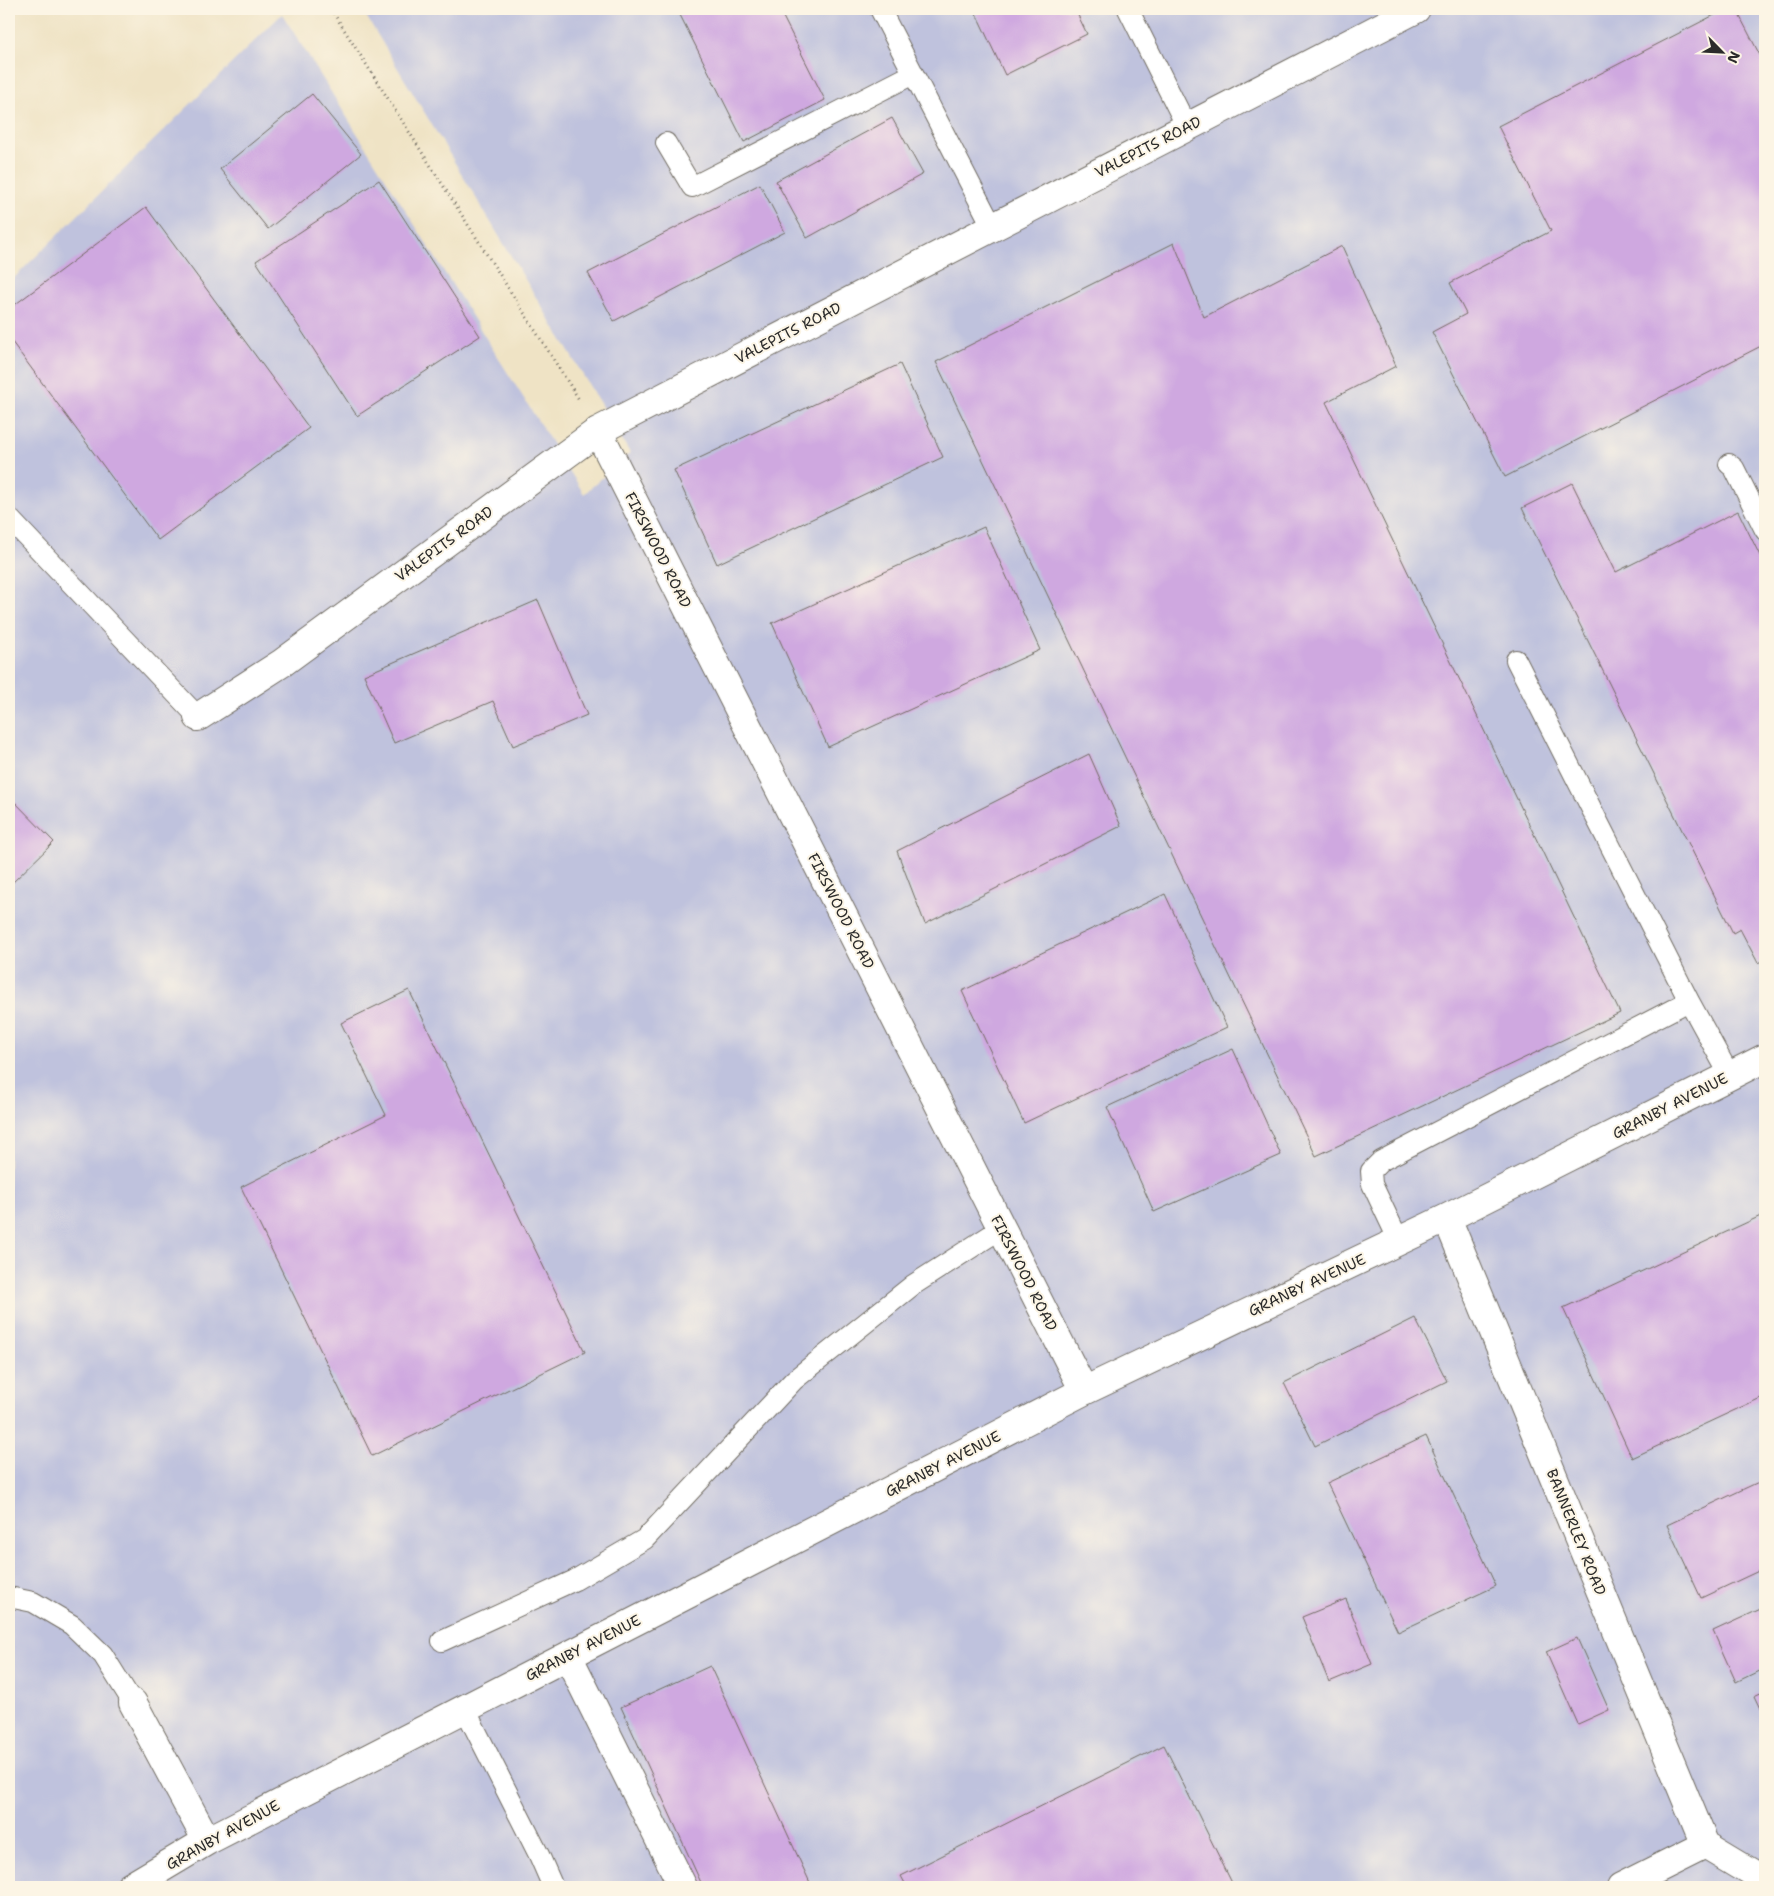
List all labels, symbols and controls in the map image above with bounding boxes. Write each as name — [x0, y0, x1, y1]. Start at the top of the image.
north arrow — [1696, 28, 1746, 78]
text: N — [1723, 49, 1744, 66]
street label: VALEPITS ROAD — [1091, 112, 1205, 182]
street label: VALEPITS ROAD — [731, 298, 845, 368]
street label: FIRSWOOD ROAD — [620, 489, 696, 611]
street label: VALEPITS ROAD — [391, 502, 497, 586]
street label: FIRSWOOD ROAD — [803, 850, 879, 972]
street label: GRANBY AVENUE — [1609, 1068, 1731, 1144]
street label: FIRSWOOD ROAD — [986, 1212, 1062, 1334]
street label: GRANBY AVENUE — [1245, 1249, 1369, 1321]
street label: GRANBY AVENUE — [882, 1426, 1004, 1502]
street label: BANNERLEY ROAD — [1542, 1466, 1611, 1598]
street label: GRANBY AVENUE — [522, 1610, 644, 1686]
street label: GRANBY AVENUE — [163, 1795, 283, 1875]

